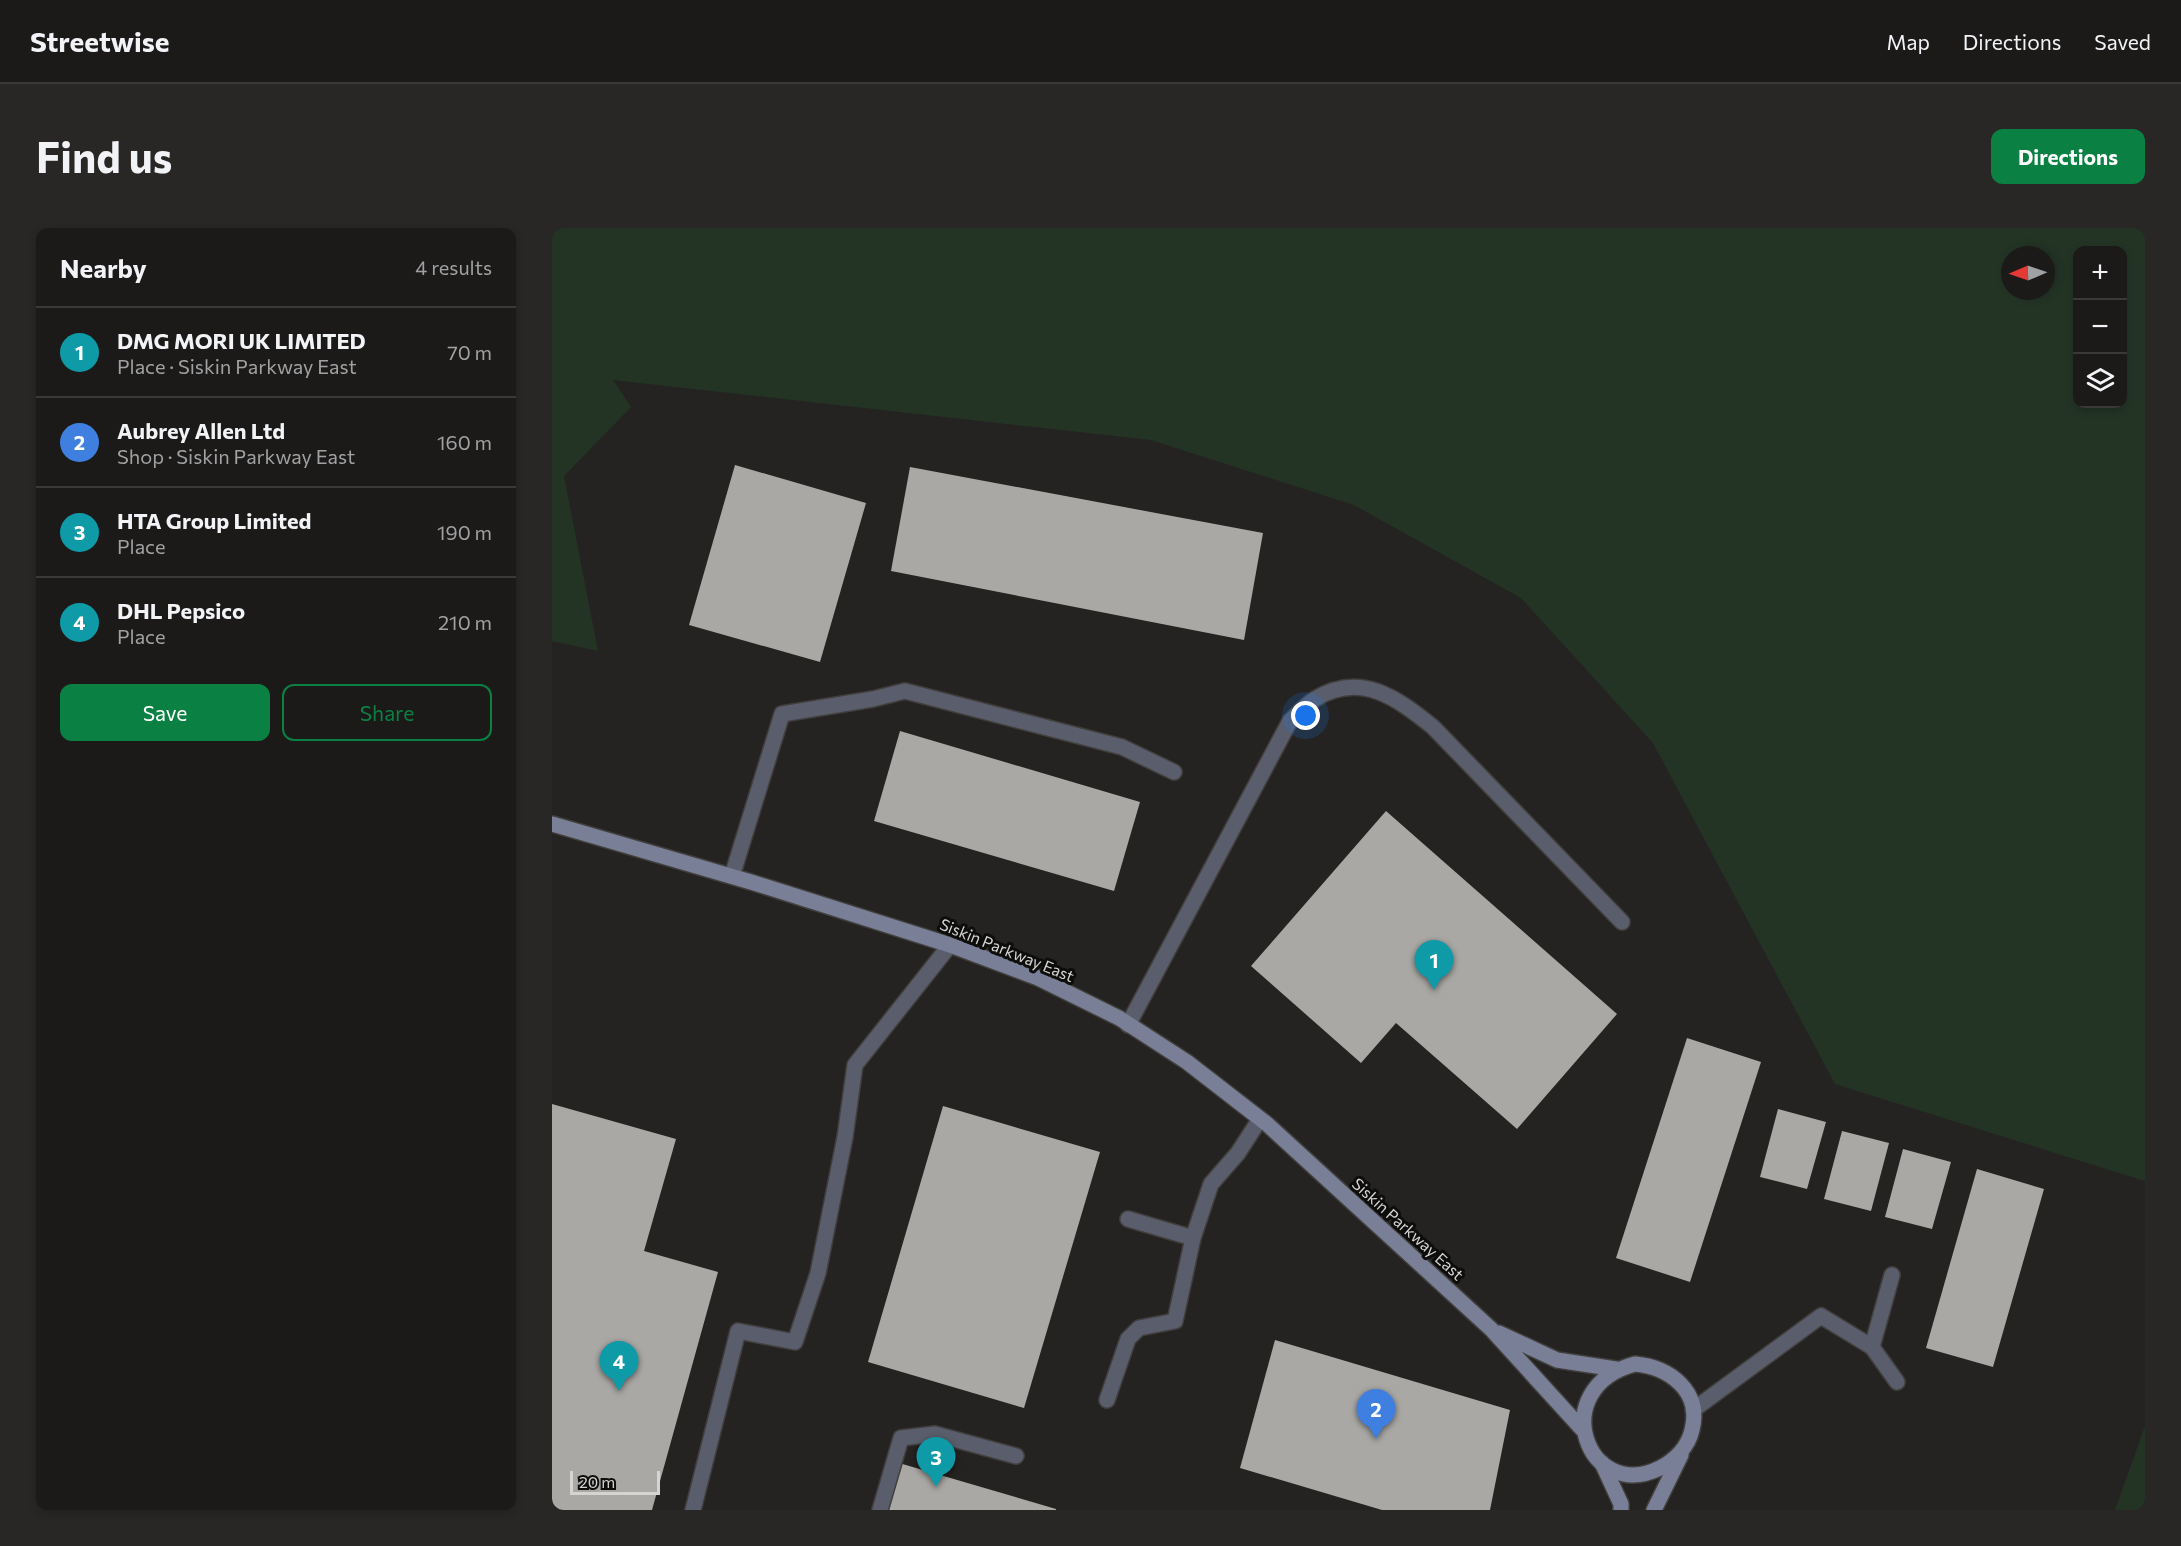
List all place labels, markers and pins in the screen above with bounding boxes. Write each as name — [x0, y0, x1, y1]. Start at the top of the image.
pin: 1 — [1414, 940, 1454, 990]
pin: 4 — [600, 1342, 638, 1391]
pin: 2 — [1356, 1390, 1396, 1439]
pin: 3 — [916, 1438, 956, 1487]

